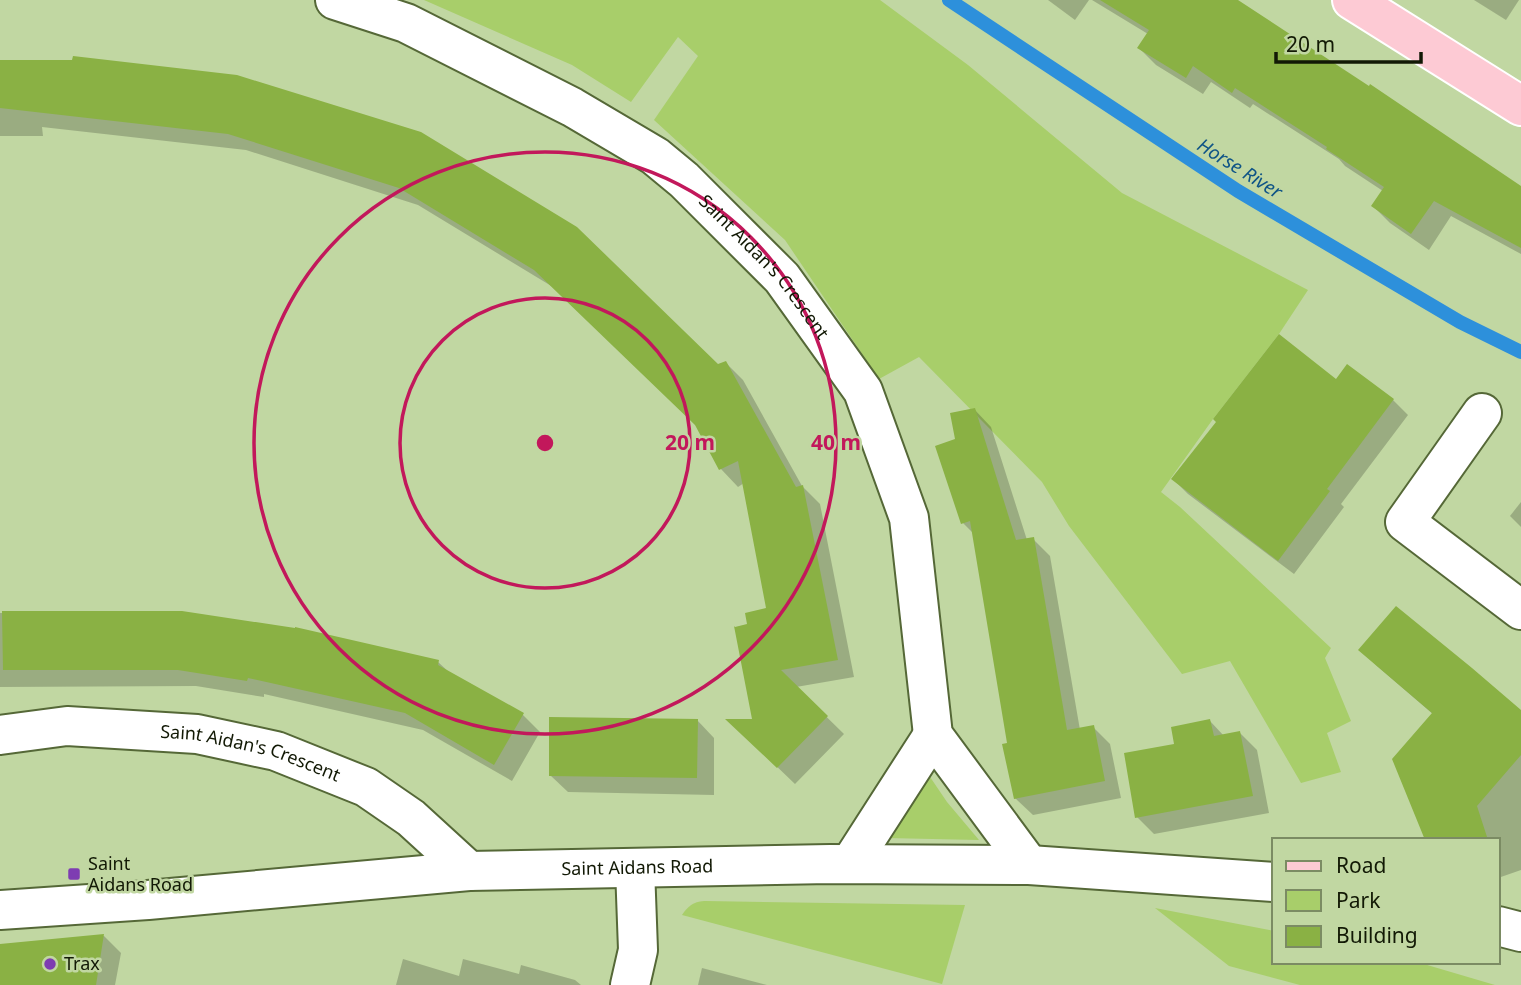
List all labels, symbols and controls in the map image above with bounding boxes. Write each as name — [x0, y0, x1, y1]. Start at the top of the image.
scale bar — [1276, 21, 1421, 65]
text: 20 m — [1286, 30, 1335, 58]
water label: Horse River — [1193, 132, 1289, 205]
street label: Saint Aidan's Crescent — [694, 189, 835, 344]
text: 20 m — [665, 428, 715, 456]
text: 40 m — [811, 428, 861, 456]
centre of rings — [533, 431, 557, 455]
street label: Saint Aidan's Crescent — [160, 719, 345, 787]
legend — [1272, 838, 1500, 964]
place label: Saint Aidans Road — [88, 851, 193, 896]
text: Road — [1336, 851, 1386, 879]
street label: Saint Aidans Road — [561, 853, 714, 880]
marker: Saint Aidans Road — [66, 866, 82, 882]
text: Park — [1336, 886, 1381, 914]
text: Building — [1336, 921, 1418, 949]
place label: Trax — [64, 951, 100, 975]
marker: Trax — [42, 956, 58, 972]

